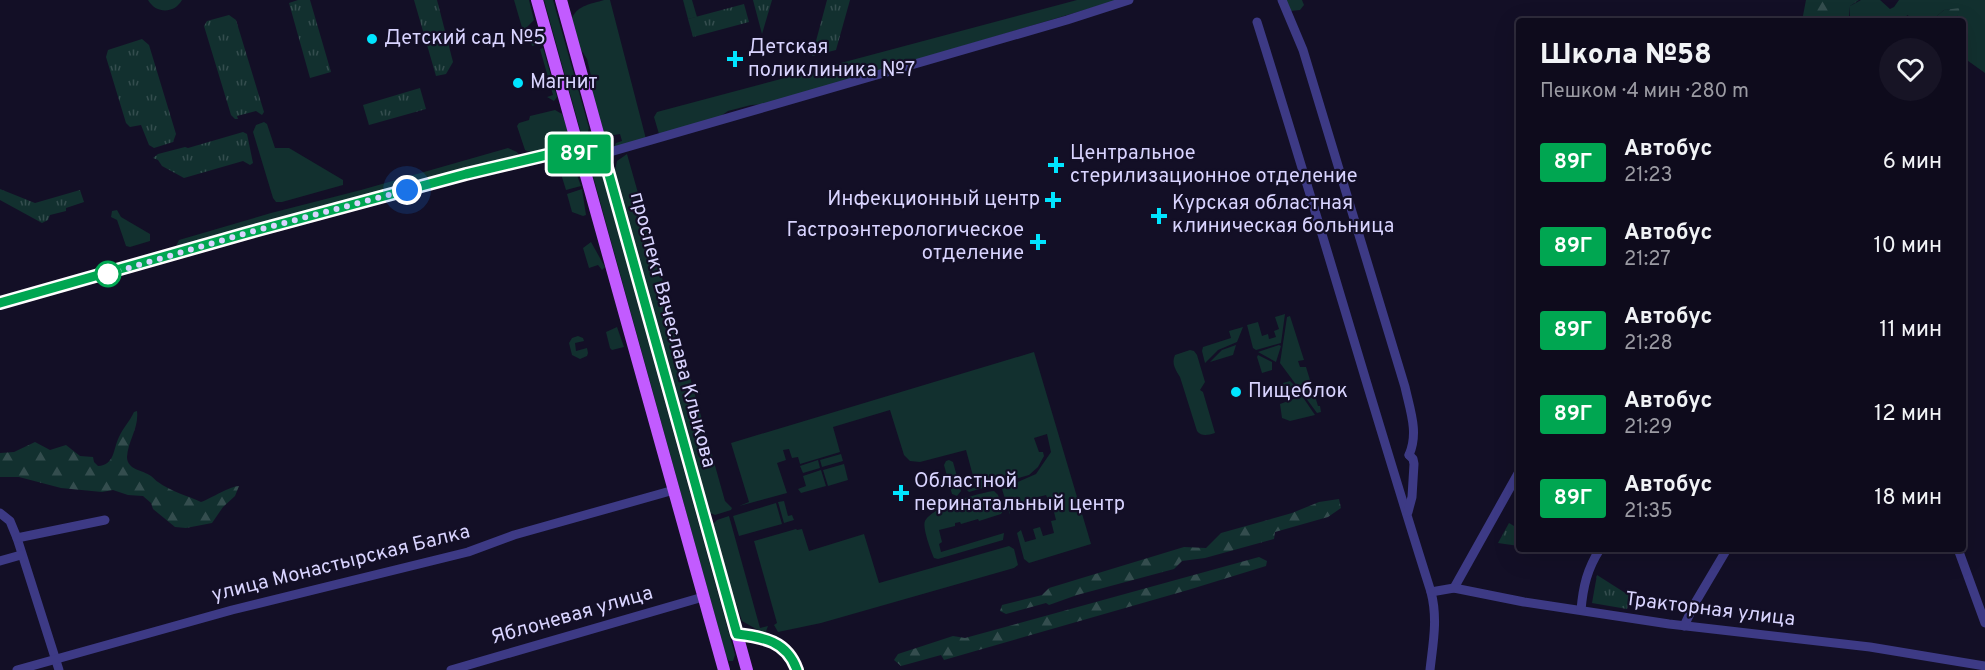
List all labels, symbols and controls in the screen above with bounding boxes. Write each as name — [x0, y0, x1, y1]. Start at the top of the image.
place label: Детский сад №5 — [384, 26, 546, 52]
marker: Детский сад №5 — [365, 32, 379, 46]
place label: Детская поликлиника №7 — [748, 35, 915, 84]
text: Школа №58 — [1540, 38, 1712, 74]
button: heart — [1879, 38, 1942, 101]
marker: Детская поликлиника №7 — [726, 50, 744, 68]
place label: Магнит — [530, 70, 598, 96]
marker: Магнит — [511, 76, 525, 90]
text: Пешком · 4 мин · 280 m — [1540, 79, 1749, 105]
line badge: 89Г — [544, 134, 614, 174]
text: Автобус — [1624, 136, 1712, 163]
text: 89Г — [560, 141, 598, 168]
place label: Центральное стерилизационное отделение — [1070, 141, 1358, 190]
text: 89Г — [1554, 149, 1592, 176]
text: 6 мин — [1883, 149, 1942, 176]
marker: Центральное стерилизационное отделение — [1047, 156, 1065, 174]
text: 21:23 — [1624, 163, 1672, 189]
your location — [392, 175, 422, 205]
place label: Инфекционный центр — [827, 187, 1040, 213]
street label: проспект Вячеслава Клыкова — [623, 189, 721, 471]
marker: Инфекционный центр — [1044, 191, 1062, 209]
place label: Курская областная клиническая больница — [1172, 191, 1394, 240]
marker: Курская областная клиническая больница — [1150, 207, 1168, 225]
place label: Гастроэнтерологическое отделение — [787, 218, 1024, 267]
text: Автобус — [1624, 220, 1712, 247]
marker: Гастроэнтерологическое отделение — [1029, 233, 1047, 251]
text: 89Г — [1554, 233, 1592, 260]
text: 10 мин — [1873, 233, 1942, 260]
text: 21:27 — [1624, 247, 1671, 273]
unlabelled marker — [95, 261, 121, 287]
text: Автобус — [1624, 304, 1712, 331]
text: 89Г — [1554, 317, 1592, 344]
text: 11 мин — [1879, 317, 1942, 344]
text: 21:28 — [1624, 331, 1673, 357]
place label: Пищеблок — [1248, 379, 1348, 405]
marker: Пищеблок — [1229, 385, 1243, 399]
text: Автобус — [1624, 388, 1712, 415]
text: 89Г — [1554, 401, 1592, 428]
text: 12 мин — [1874, 401, 1942, 428]
text: 21:29 — [1624, 415, 1672, 441]
place label: Областной перинатальный центр — [914, 469, 1125, 518]
text: Автобус — [1624, 472, 1712, 499]
marker: Областной перинатальный центр — [892, 484, 910, 502]
text: 89Г — [1554, 485, 1592, 512]
text: 18 мин — [1874, 485, 1942, 512]
text: 21:35 — [1624, 499, 1673, 525]
street label: улица Монастырская Балка — [209, 519, 473, 609]
street label: Яблоневая улица — [488, 580, 656, 652]
street label: Тракторная улица — [1623, 587, 1797, 633]

